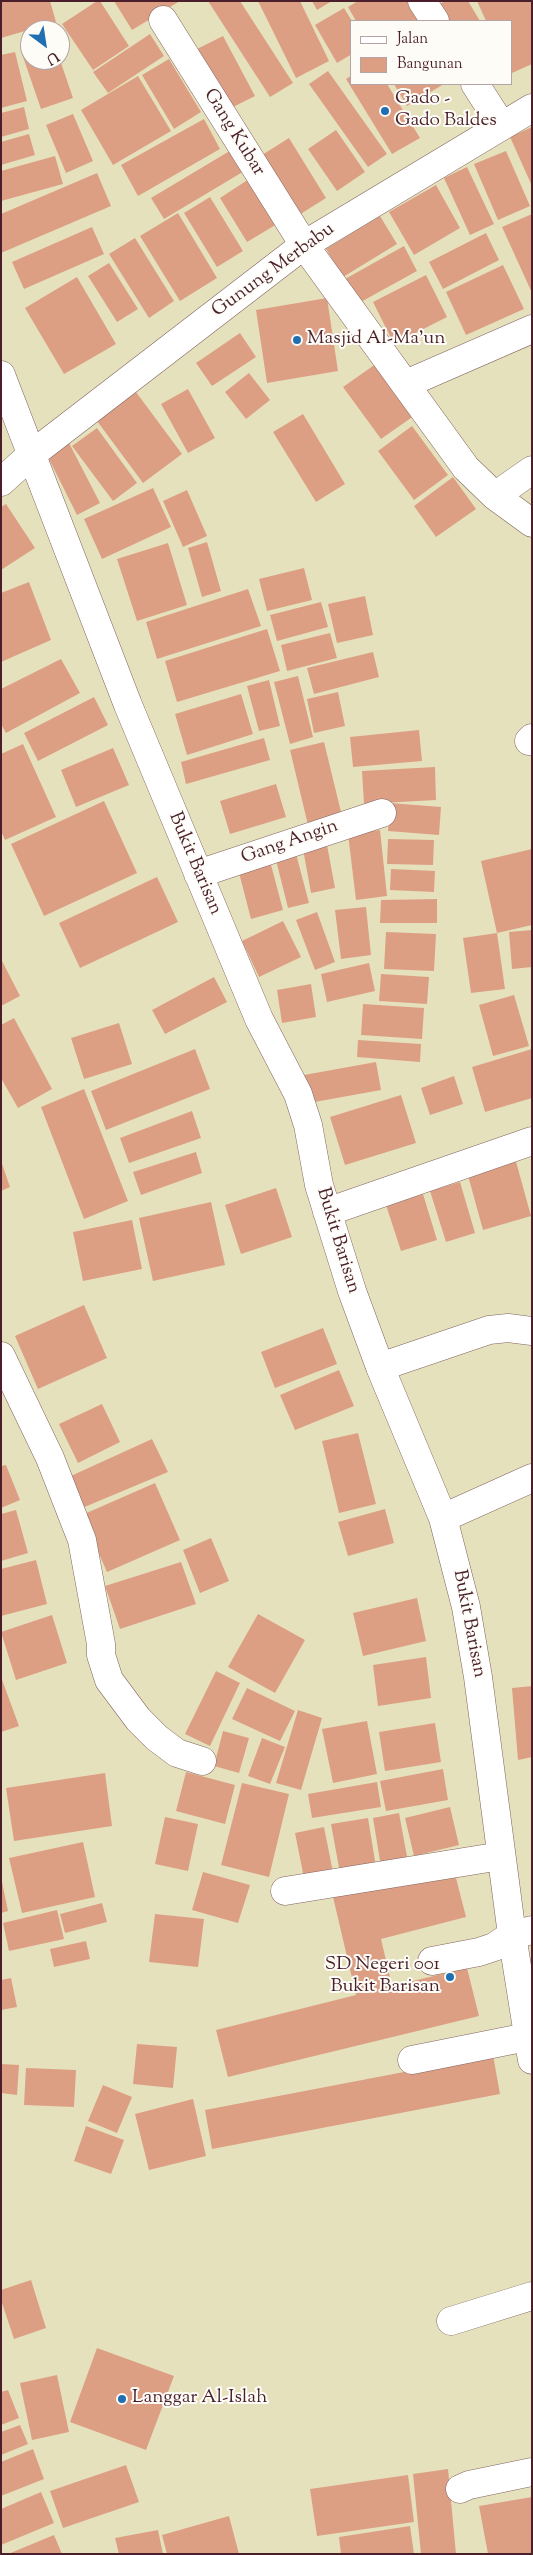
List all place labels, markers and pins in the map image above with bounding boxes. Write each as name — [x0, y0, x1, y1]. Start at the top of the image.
place label: Gado - Gado Baldes — [395, 89, 497, 133]
marker: Gado - Gado Baldes — [379, 105, 391, 117]
place label: Masjid Al-Ma'un — [307, 329, 445, 351]
marker: Masjid Al-Ma'un — [291, 334, 303, 346]
place label: SD Negeri 001 Bukit Barisan — [325, 1955, 440, 1999]
marker: SD Negeri 001 Bukit Barisan — [444, 1971, 456, 1983]
place label: Langgar Al-Islah — [132, 2388, 267, 2410]
marker: Langgar Al-Islah — [116, 2393, 128, 2405]

